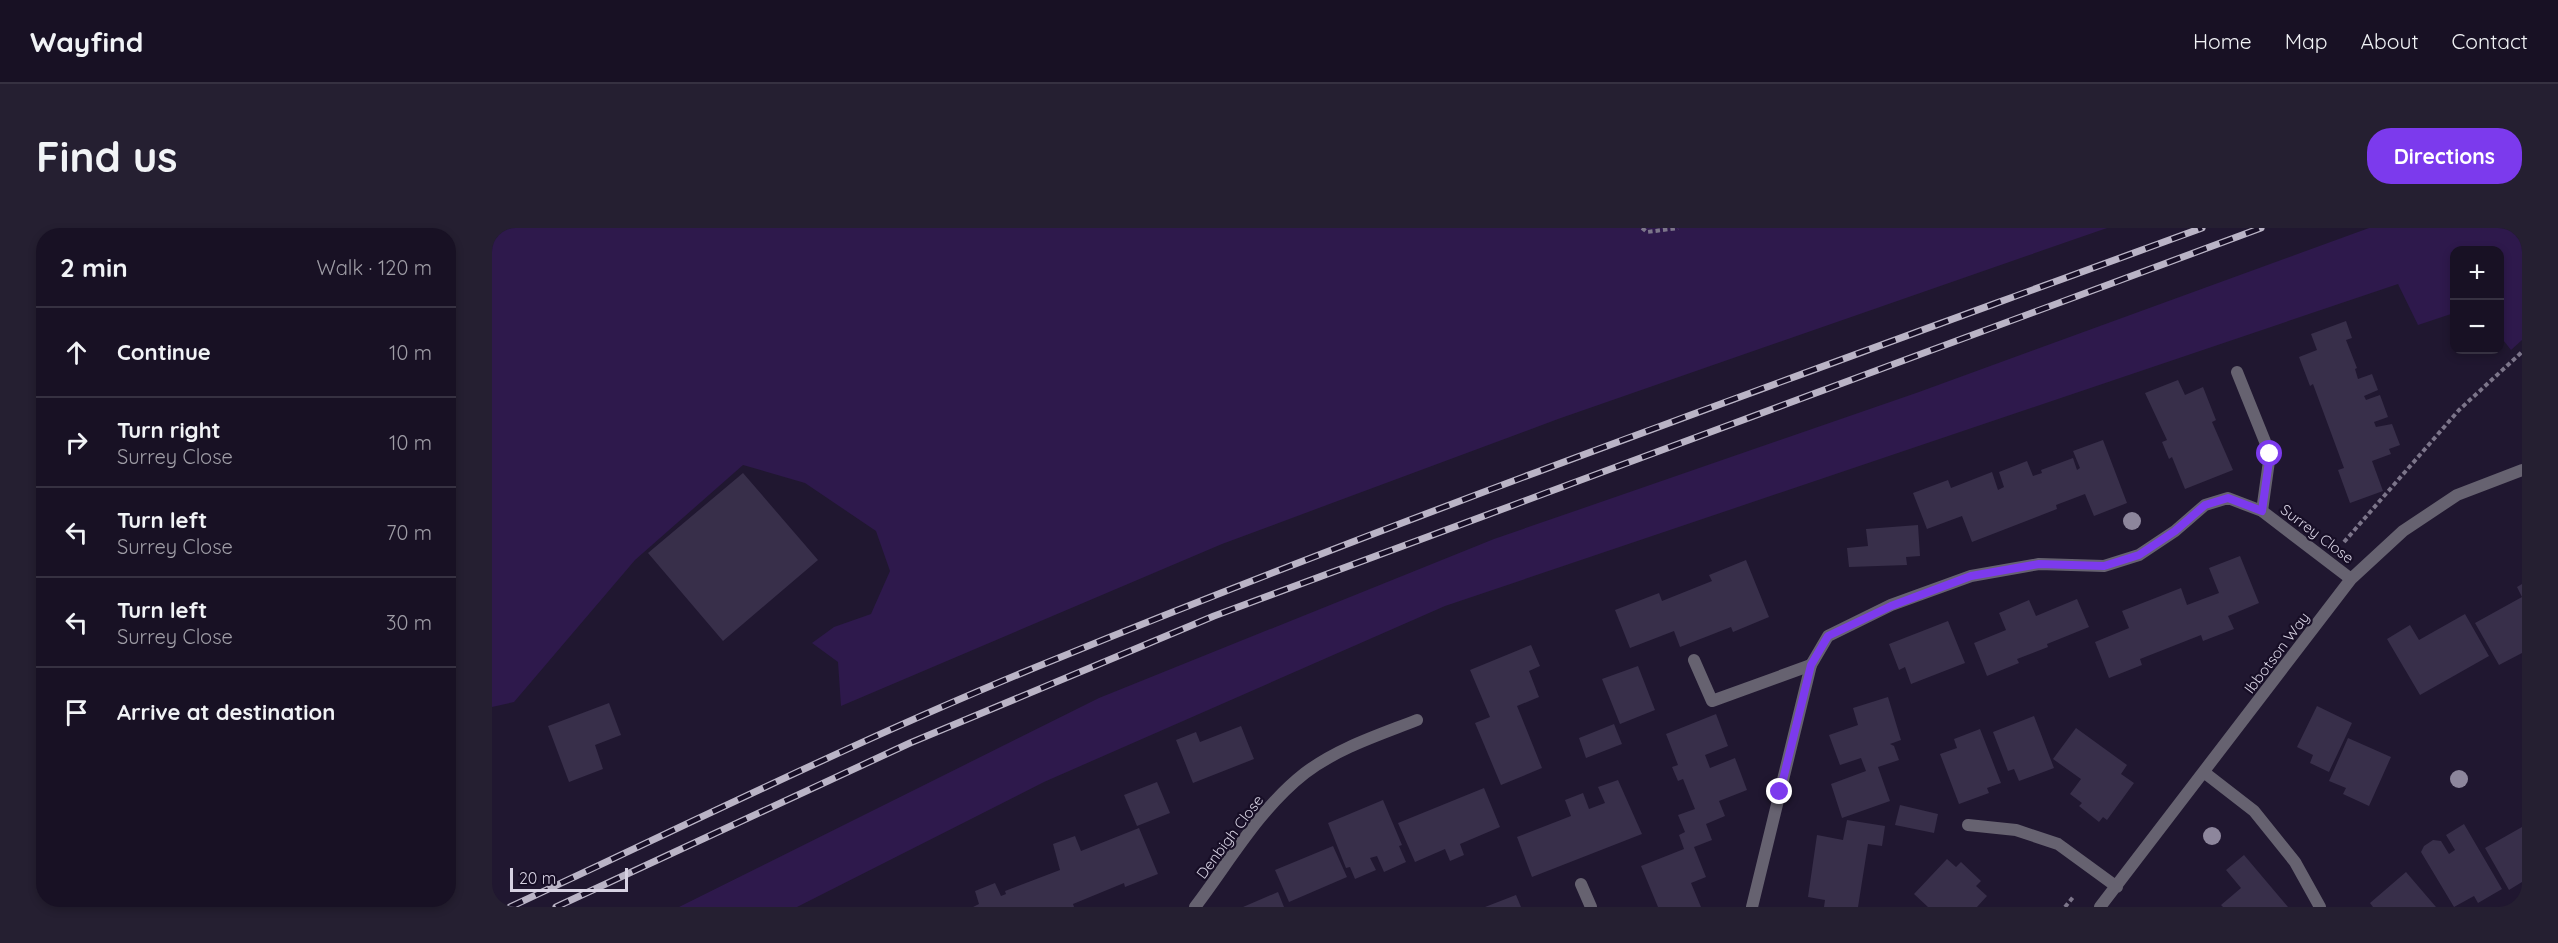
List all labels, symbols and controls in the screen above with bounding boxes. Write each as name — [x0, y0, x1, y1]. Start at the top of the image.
text: Wayfind — [30, 24, 143, 59]
text: Home — [2193, 28, 2252, 54]
text: Map — [2285, 28, 2328, 54]
text: About — [2361, 28, 2419, 54]
text: Contact — [2452, 28, 2528, 54]
button: Directions — [2367, 128, 2522, 184]
text: Find us — [36, 130, 178, 183]
map controls — [2450, 246, 2504, 354]
button: + — [2450, 246, 2504, 300]
text: 2 min — [60, 251, 128, 284]
text: Walk · 120 m — [317, 255, 432, 280]
button: − — [2450, 300, 2504, 354]
icon: ahead — [60, 336, 93, 369]
text: Continue — [117, 338, 211, 366]
text: 10 m — [389, 340, 432, 365]
text: Turn right — [117, 416, 221, 444]
icon: right — [60, 426, 93, 459]
text: 10 m — [389, 430, 432, 455]
route start — [2256, 440, 2282, 466]
text: Surrey Close — [117, 444, 233, 469]
street label: Surrey Close — [2277, 500, 2358, 567]
text: Turn left — [117, 506, 207, 534]
icon: left — [60, 516, 93, 549]
text: 70 m — [386, 520, 432, 545]
text: Surrey Close — [117, 534, 233, 559]
text: Turn left — [117, 596, 207, 624]
icon: left — [60, 606, 93, 639]
street label: Ibbotson Way — [2240, 608, 2313, 697]
text: 30 m — [386, 610, 432, 635]
text: Surrey Close — [117, 624, 233, 649]
icon: arrive — [60, 696, 93, 729]
text: Arrive at destination — [117, 698, 335, 726]
route end — [1766, 778, 1792, 804]
street label: Denbigh Close — [1192, 791, 1267, 882]
scale bar — [510, 865, 628, 892]
text: 20 m — [519, 868, 556, 888]

